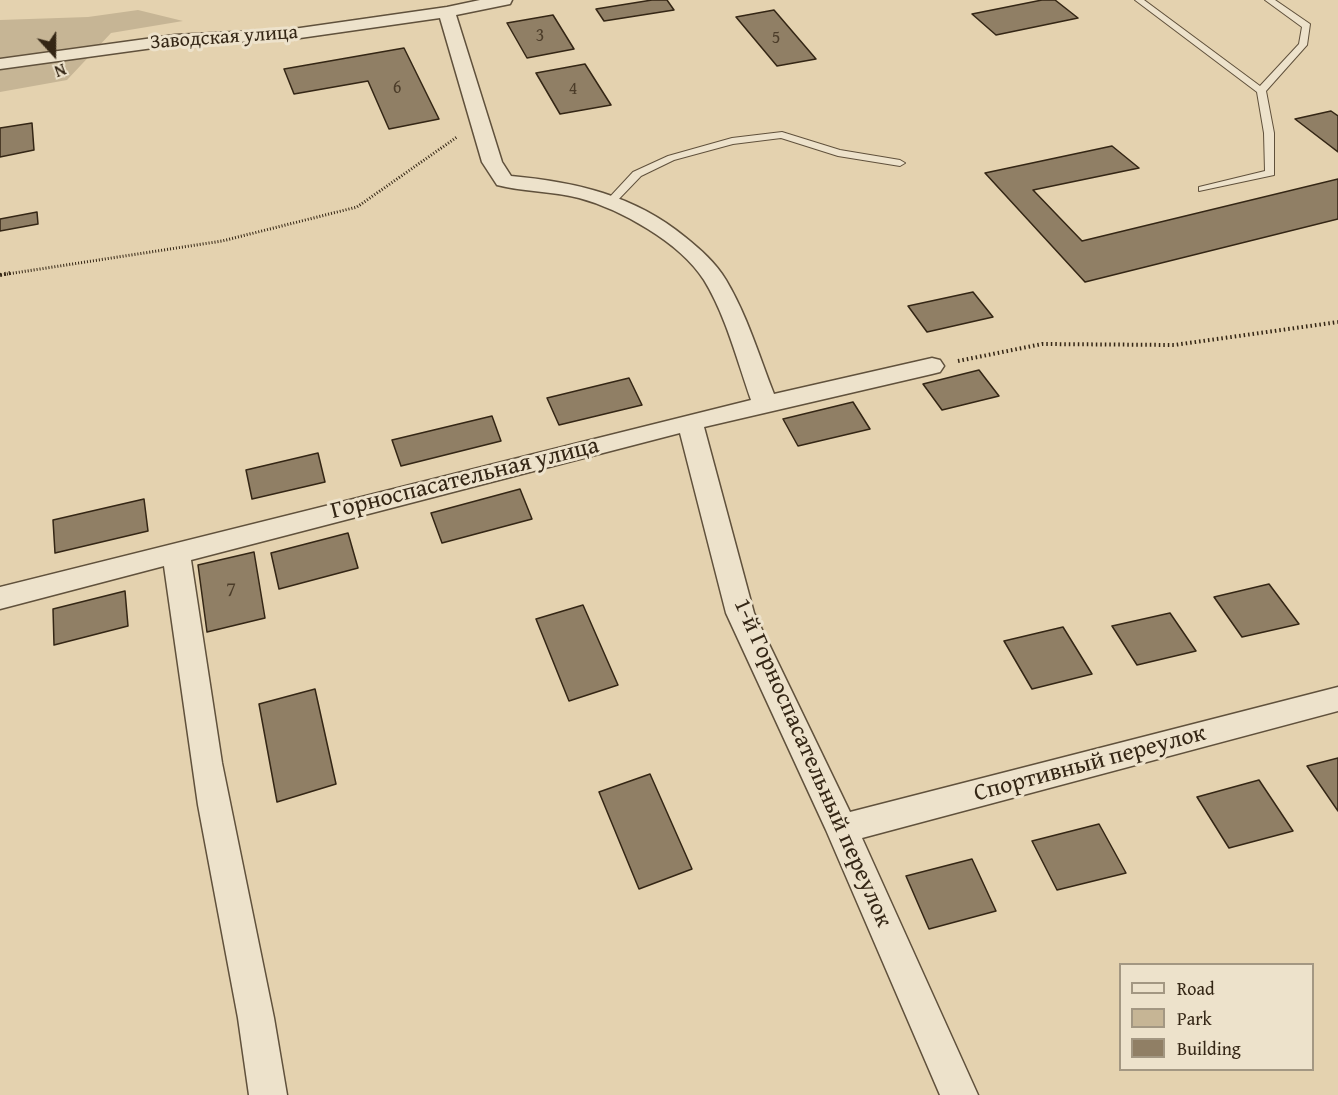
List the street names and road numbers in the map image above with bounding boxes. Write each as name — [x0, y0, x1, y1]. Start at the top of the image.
street label: Заводская улица — [149, 21, 299, 55]
street label: Горноспасательная улица — [328, 432, 602, 526]
street label: 1-й Горноспасательный переулок — [726, 594, 898, 932]
street label: Спортивный переулок — [971, 719, 1209, 809]

